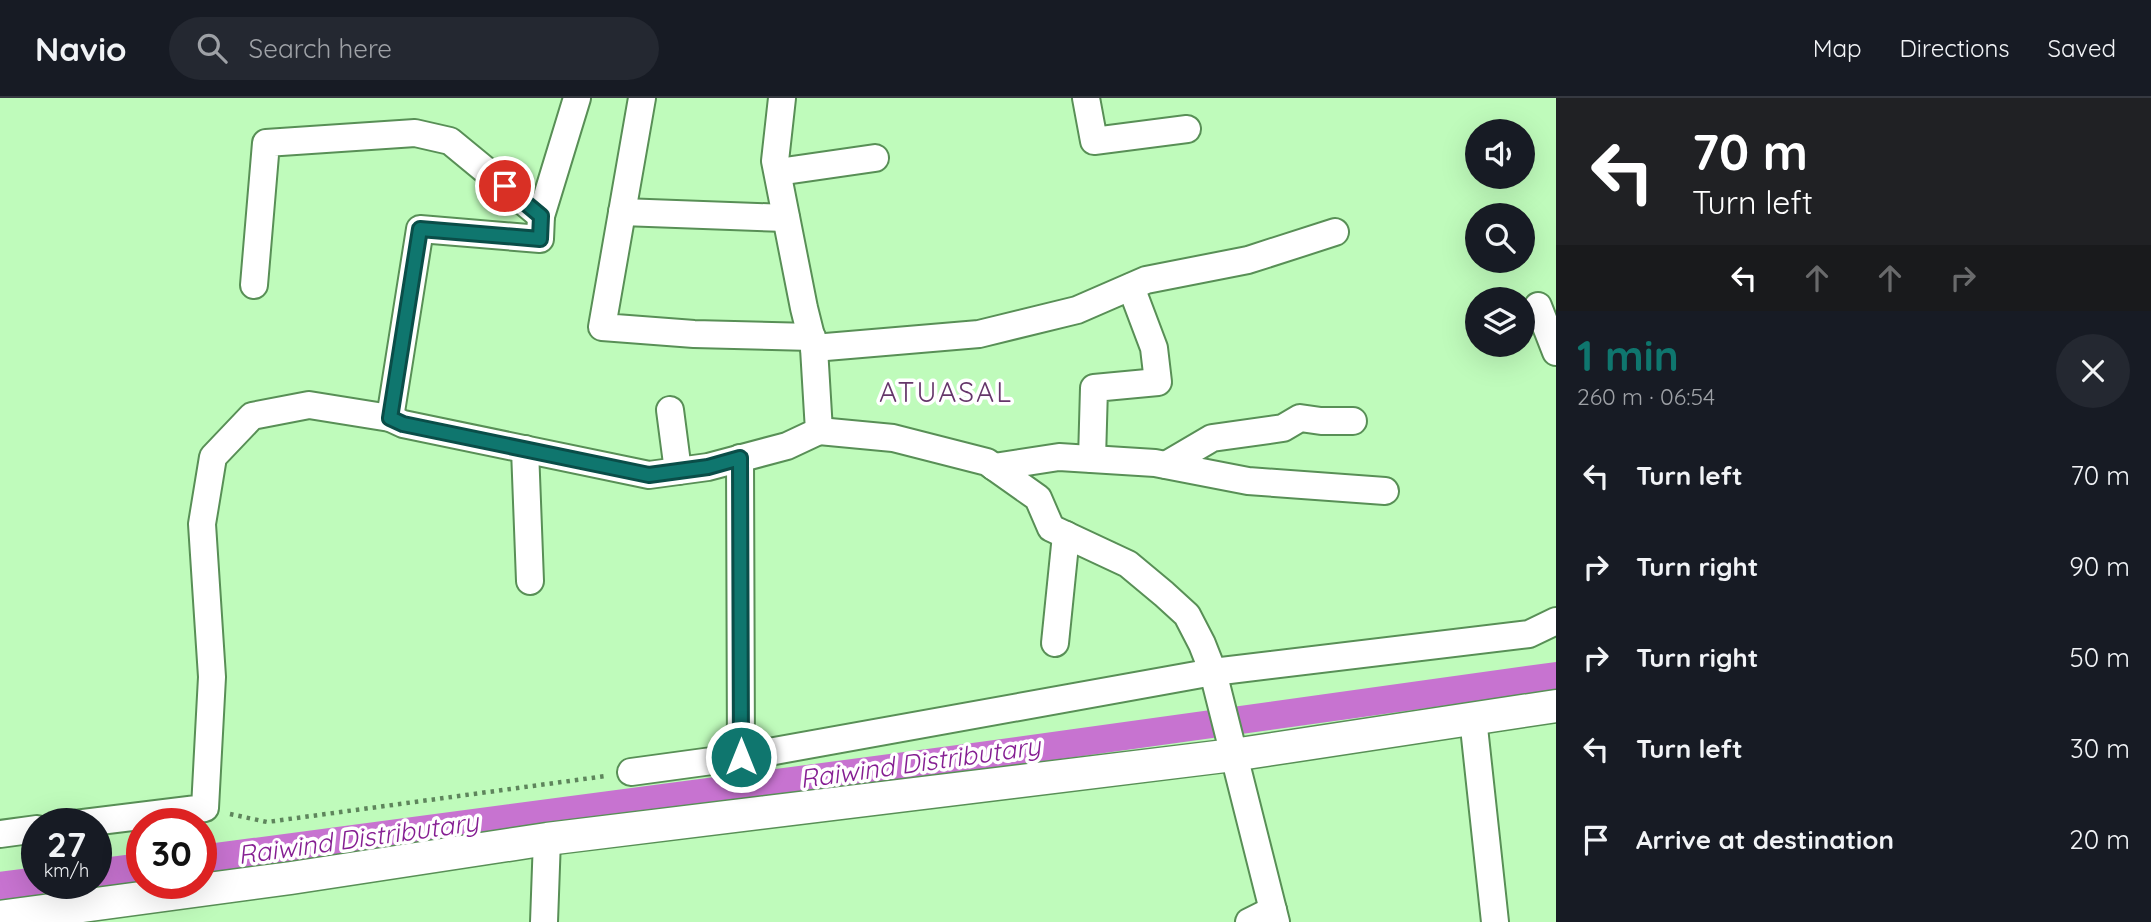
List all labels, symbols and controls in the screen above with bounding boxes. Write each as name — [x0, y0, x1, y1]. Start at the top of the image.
search box — [169, 17, 659, 80]
text: Navio — [35, 28, 127, 69]
icon: search — [193, 29, 231, 67]
text: Search here — [249, 32, 392, 65]
text: Map — [1813, 33, 1862, 63]
text: Directions — [1900, 33, 2010, 63]
text: Saved — [2048, 33, 2116, 63]
map controls — [1465, 119, 1535, 357]
button: sound — [1465, 119, 1535, 189]
text: 70 m — [1692, 121, 1808, 182]
icon: left — [1577, 126, 1668, 217]
pin — [475, 156, 535, 216]
icon: arrive — [486, 167, 524, 205]
text: Turn left — [1692, 182, 1813, 222]
button: search — [1465, 203, 1535, 273]
icon: left — [1725, 259, 1763, 297]
icon: ahead — [1798, 259, 1836, 297]
icon: ahead — [1871, 259, 1909, 297]
icon: right — [1944, 259, 1982, 297]
button: layers — [1465, 287, 1535, 357]
text: 1 min — [1577, 329, 1679, 382]
button: close — [2056, 334, 2130, 408]
district label: ATUASAL — [879, 374, 1013, 409]
text: 260 m · 06:54 — [1577, 382, 1715, 411]
icon: left — [1577, 457, 1615, 495]
text: Turn left — [1636, 459, 1743, 492]
text: 70 m — [2070, 459, 2130, 492]
icon: right — [1577, 548, 1615, 586]
text: Turn right — [1636, 550, 1758, 583]
text: 90 m — [2069, 550, 2130, 583]
icon: right — [1577, 639, 1615, 677]
text: Turn right — [1636, 641, 1758, 674]
text: 50 m — [2070, 641, 2130, 674]
position arrow — [704, 720, 778, 794]
water label: Raiwind Distributary — [798, 729, 1044, 795]
icon: left — [1577, 730, 1615, 768]
text: Turn left — [1636, 732, 1743, 765]
text: 30 m — [2070, 732, 2130, 765]
water label: Raiwind Distributary — [236, 805, 482, 871]
speed limit sign: 30 — [126, 808, 217, 899]
icon: arrive — [1577, 821, 1615, 859]
text: 27 — [47, 822, 86, 866]
text: Arrive at destination — [1636, 823, 1894, 856]
text: 20 m — [2069, 823, 2130, 856]
text: km/h — [44, 859, 89, 882]

